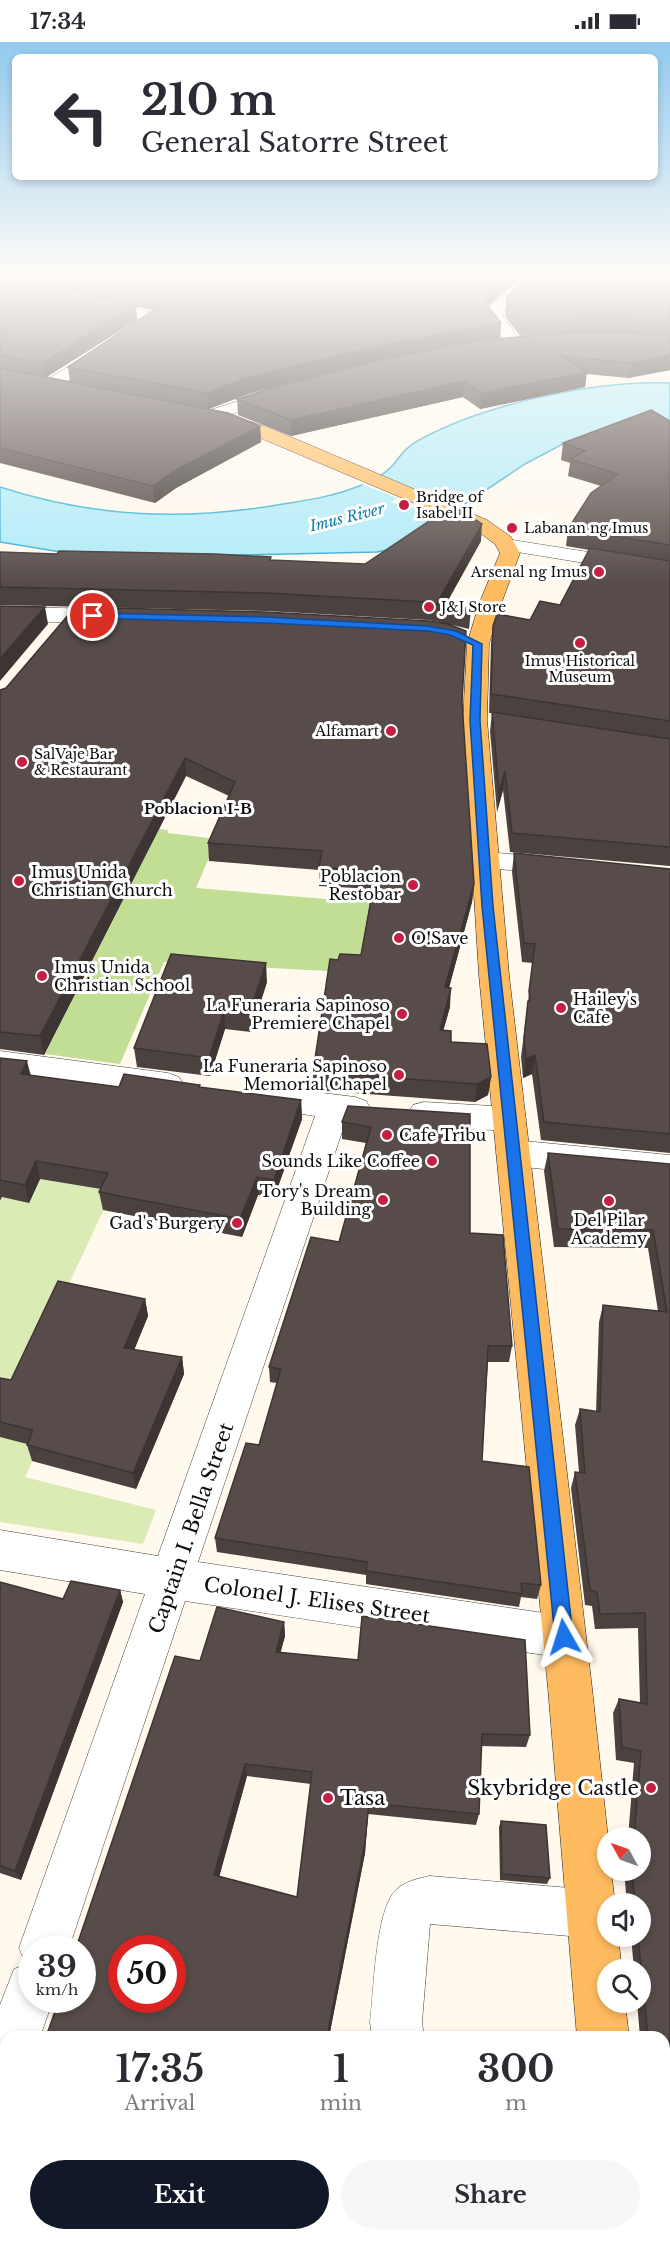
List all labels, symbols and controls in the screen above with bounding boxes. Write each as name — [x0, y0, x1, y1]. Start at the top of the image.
text: 17:34 — [30, 8, 86, 35]
text: 210 m — [141, 74, 276, 126]
icon: left — [42, 78, 120, 156]
text: General Satorre Street — [141, 126, 449, 159]
place label: Bridge of Isabel II — [416, 488, 485, 522]
water label: Imus River — [307, 498, 387, 536]
marker: Bridge of Isabel II — [397, 498, 411, 512]
place label: Labanan ng Imus — [524, 519, 648, 537]
marker: Labanan ng Imus — [505, 521, 519, 535]
place label: Arsenal ng Imus — [470, 563, 587, 581]
marker: Arsenal ng Imus — [592, 565, 606, 579]
pin — [67, 590, 118, 641]
place label: J&J Store — [439, 598, 506, 616]
icon: arrive — [76, 599, 109, 632]
marker: J&J Store — [422, 600, 436, 614]
marker: Imus Historical Museum — [573, 636, 587, 650]
place label: Imus Historical Museum — [525, 652, 636, 686]
place label: Alfamart — [314, 722, 380, 740]
marker: Alfamart — [384, 724, 398, 738]
place label: SalVaje Bar & Restaurant — [34, 745, 128, 779]
marker: SalVaje Bar & Restaurant — [15, 755, 29, 769]
district label: Poblacion I-B — [144, 799, 252, 818]
place label: Imus Unida Christian Church — [31, 862, 173, 900]
place label: Poblacion Restobar — [320, 866, 401, 904]
marker: Imus Unida Christian Church — [12, 874, 26, 888]
marker: Poblacion Restobar — [406, 878, 420, 892]
place label: O!Save — [411, 928, 469, 948]
marker: O!Save — [392, 931, 406, 945]
place label: Imus Unida Christian School — [54, 957, 190, 995]
marker: Imus Unida Christian School — [35, 969, 49, 983]
place label: Hailey's Cafe — [573, 989, 637, 1027]
place label: La Funeraria Sapinoso Premiere Chapel — [206, 995, 390, 1033]
marker: Hailey's Cafe — [554, 1001, 568, 1015]
marker: La Funeraria Sapinoso Premiere Chapel — [395, 1007, 409, 1021]
place label: La Funeraria Sapinoso Memorial Chapel — [203, 1056, 387, 1094]
marker: La Funeraria Sapinoso Memorial Chapel — [392, 1068, 406, 1082]
place label: Cafe Tribu — [399, 1125, 487, 1145]
marker: Cafe Tribu — [380, 1128, 394, 1142]
place label: Sounds Like Coffee — [262, 1151, 420, 1171]
marker: Sounds Like Coffee — [425, 1154, 439, 1168]
place label: Tory's Dream Building — [260, 1181, 371, 1219]
marker: Tory's Dream Building — [376, 1193, 390, 1207]
marker: Del Pilar Academy — [602, 1194, 616, 1208]
place label: Del Pilar Academy — [570, 1210, 648, 1248]
place label: Gad's Burgery — [109, 1213, 226, 1233]
marker: Gad's Burgery — [230, 1216, 244, 1230]
street label: Captain I. Bella Street — [144, 1419, 239, 1637]
street label: Colonel J. Elises Street — [202, 1572, 432, 1628]
position arrow — [532, 1605, 596, 1669]
place label: Skybridge Castle — [467, 1776, 639, 1800]
marker: Skybridge Castle — [644, 1781, 658, 1795]
place label: Tasa — [340, 1786, 386, 1810]
marker: Tasa — [321, 1791, 335, 1805]
north arrow — [597, 1827, 651, 1881]
map controls — [597, 1827, 651, 2013]
button: sound — [597, 1893, 651, 1947]
speed limit sign: 50 — [108, 1935, 186, 2013]
text: 39 — [37, 1948, 77, 1985]
button: search — [597, 1959, 651, 2013]
text: km/h — [36, 1980, 78, 1999]
text: 17:35 — [115, 2047, 204, 2092]
text: 1 — [333, 2047, 349, 2092]
text: 300 — [477, 2047, 555, 2092]
text: Arrival — [124, 2091, 195, 2115]
text: min — [320, 2091, 362, 2115]
text: m — [505, 2091, 527, 2115]
button: Exit — [30, 2160, 329, 2229]
button: Share — [341, 2160, 640, 2229]

